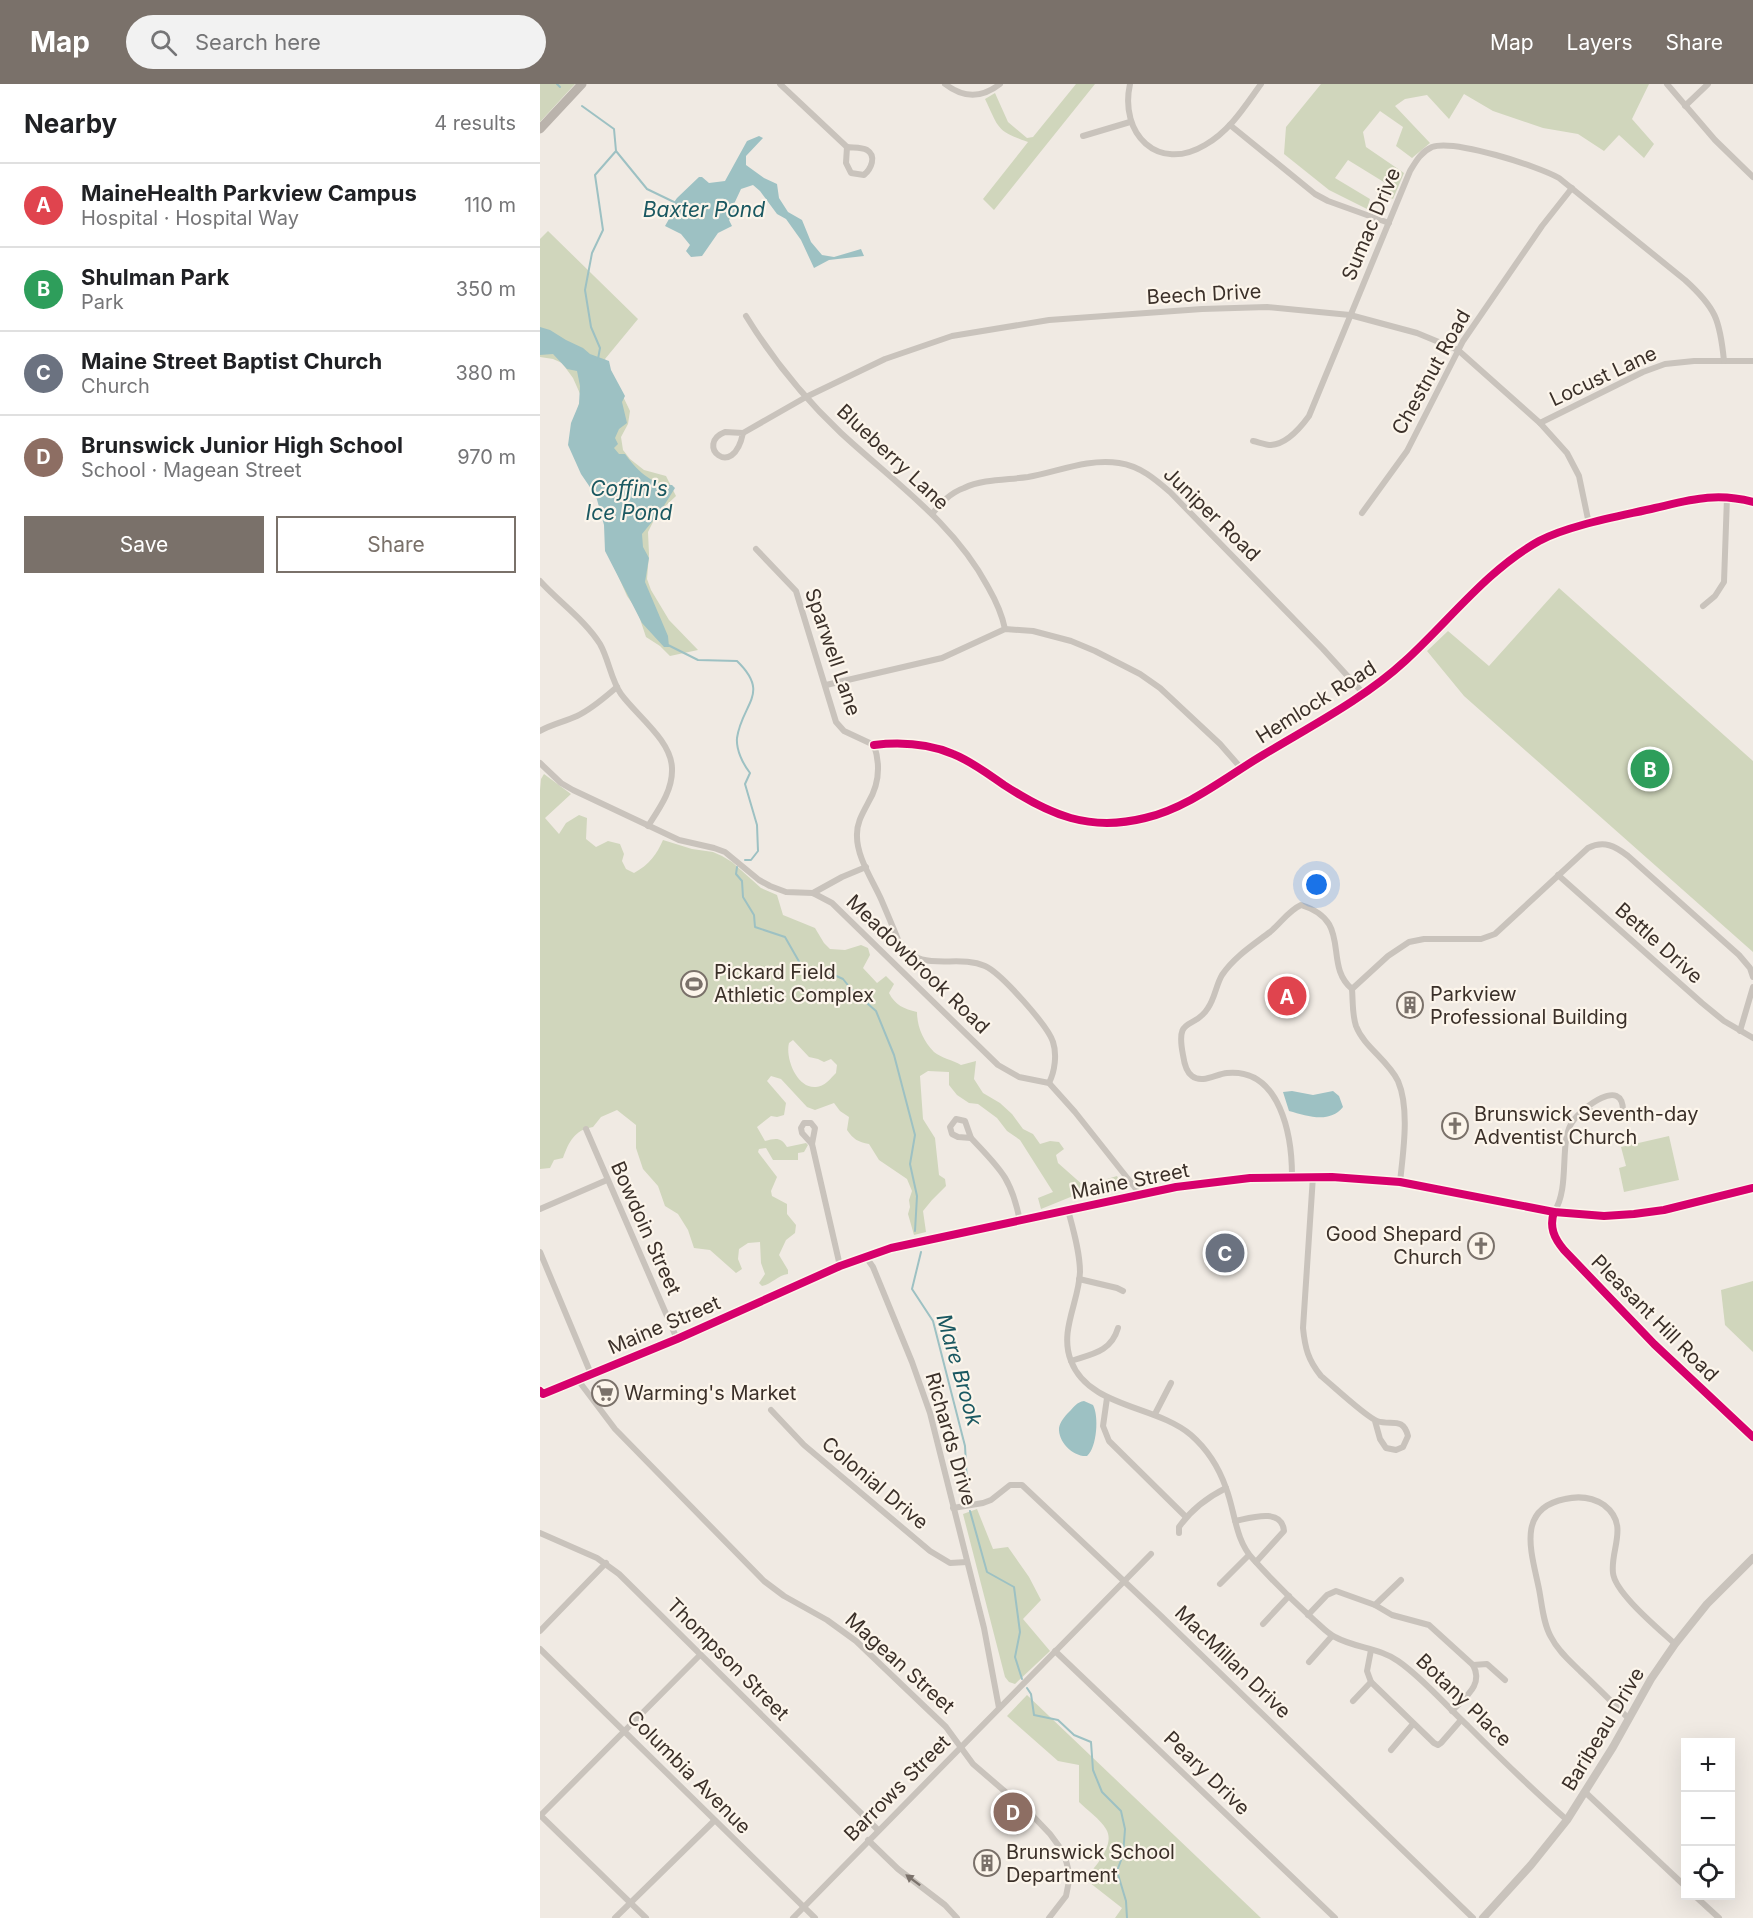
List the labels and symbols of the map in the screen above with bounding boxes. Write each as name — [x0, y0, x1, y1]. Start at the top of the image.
street label: Sumac Drive — [1336, 164, 1406, 284]
water label: Baxter Pond — [643, 197, 765, 222]
street label: Beech Drive — [1146, 279, 1262, 309]
street label: Chestnut Road — [1387, 305, 1475, 439]
street label: Locust Lane — [1546, 341, 1660, 411]
street label: Blueberry Lane — [832, 399, 954, 515]
street label: Juniper Road — [1159, 462, 1265, 566]
water label: Coffin's Ice Pond — [586, 476, 673, 525]
street label: Sparwell Lane — [800, 585, 866, 719]
street label: Hemlock Road — [1251, 655, 1381, 749]
pin: B — [1630, 746, 1670, 792]
your location — [1302, 870, 1331, 899]
street label: Meadowbrook Road — [841, 889, 995, 1039]
street label: Bettle Drive — [1610, 898, 1708, 988]
place label: Pickard Field Athletic Complex — [714, 960, 874, 1007]
sports icon: Pickard Field Athletic Complex — [679, 969, 709, 999]
pin: A — [1268, 974, 1306, 1018]
place label: Parkview Professional Building — [1430, 982, 1628, 1029]
building icon: Parkview Professional Building — [1395, 990, 1425, 1020]
place label: Brunswick Seventh-day Adventist Church — [1474, 1102, 1698, 1149]
church icon: Brunswick Seventh-day Adventist Church — [1440, 1111, 1470, 1141]
street label: Bowdoin Street — [606, 1157, 686, 1299]
street label: Maine Street — [1069, 1158, 1191, 1204]
place label: Good Shepard Church — [1326, 1222, 1462, 1269]
pin: C — [1206, 1230, 1244, 1276]
church icon: Good Shepard Church — [1466, 1231, 1496, 1261]
street label: Pleasant Hill Road — [1586, 1249, 1724, 1387]
street label: Maine Street — [604, 1290, 724, 1359]
water label: Mare Brook — [932, 1311, 988, 1429]
street label: Richards Drive — [921, 1370, 981, 1508]
supermarket icon: Warming's Market — [590, 1378, 620, 1408]
place label: Warming's Market — [624, 1381, 797, 1405]
street label: Colonial Drive — [817, 1432, 933, 1534]
street label: Thompson Street — [662, 1593, 794, 1725]
street label: MacMillan Drive — [1170, 1601, 1296, 1723]
street label: Magean Street — [840, 1608, 960, 1719]
street label: Botany Place — [1411, 1649, 1517, 1751]
street label: Baribeau Drive — [1557, 1663, 1649, 1795]
street label: Columbia Avenue — [622, 1705, 756, 1839]
street label: Peary Drive — [1159, 1726, 1255, 1820]
street label: Barrows Street — [839, 1730, 955, 1846]
pin: D — [994, 1790, 1032, 1834]
place label: Brunswick School Department — [1006, 1840, 1175, 1887]
building icon: Brunswick School Department — [972, 1848, 1002, 1878]
one-way arrow — [905, 1874, 920, 1886]

